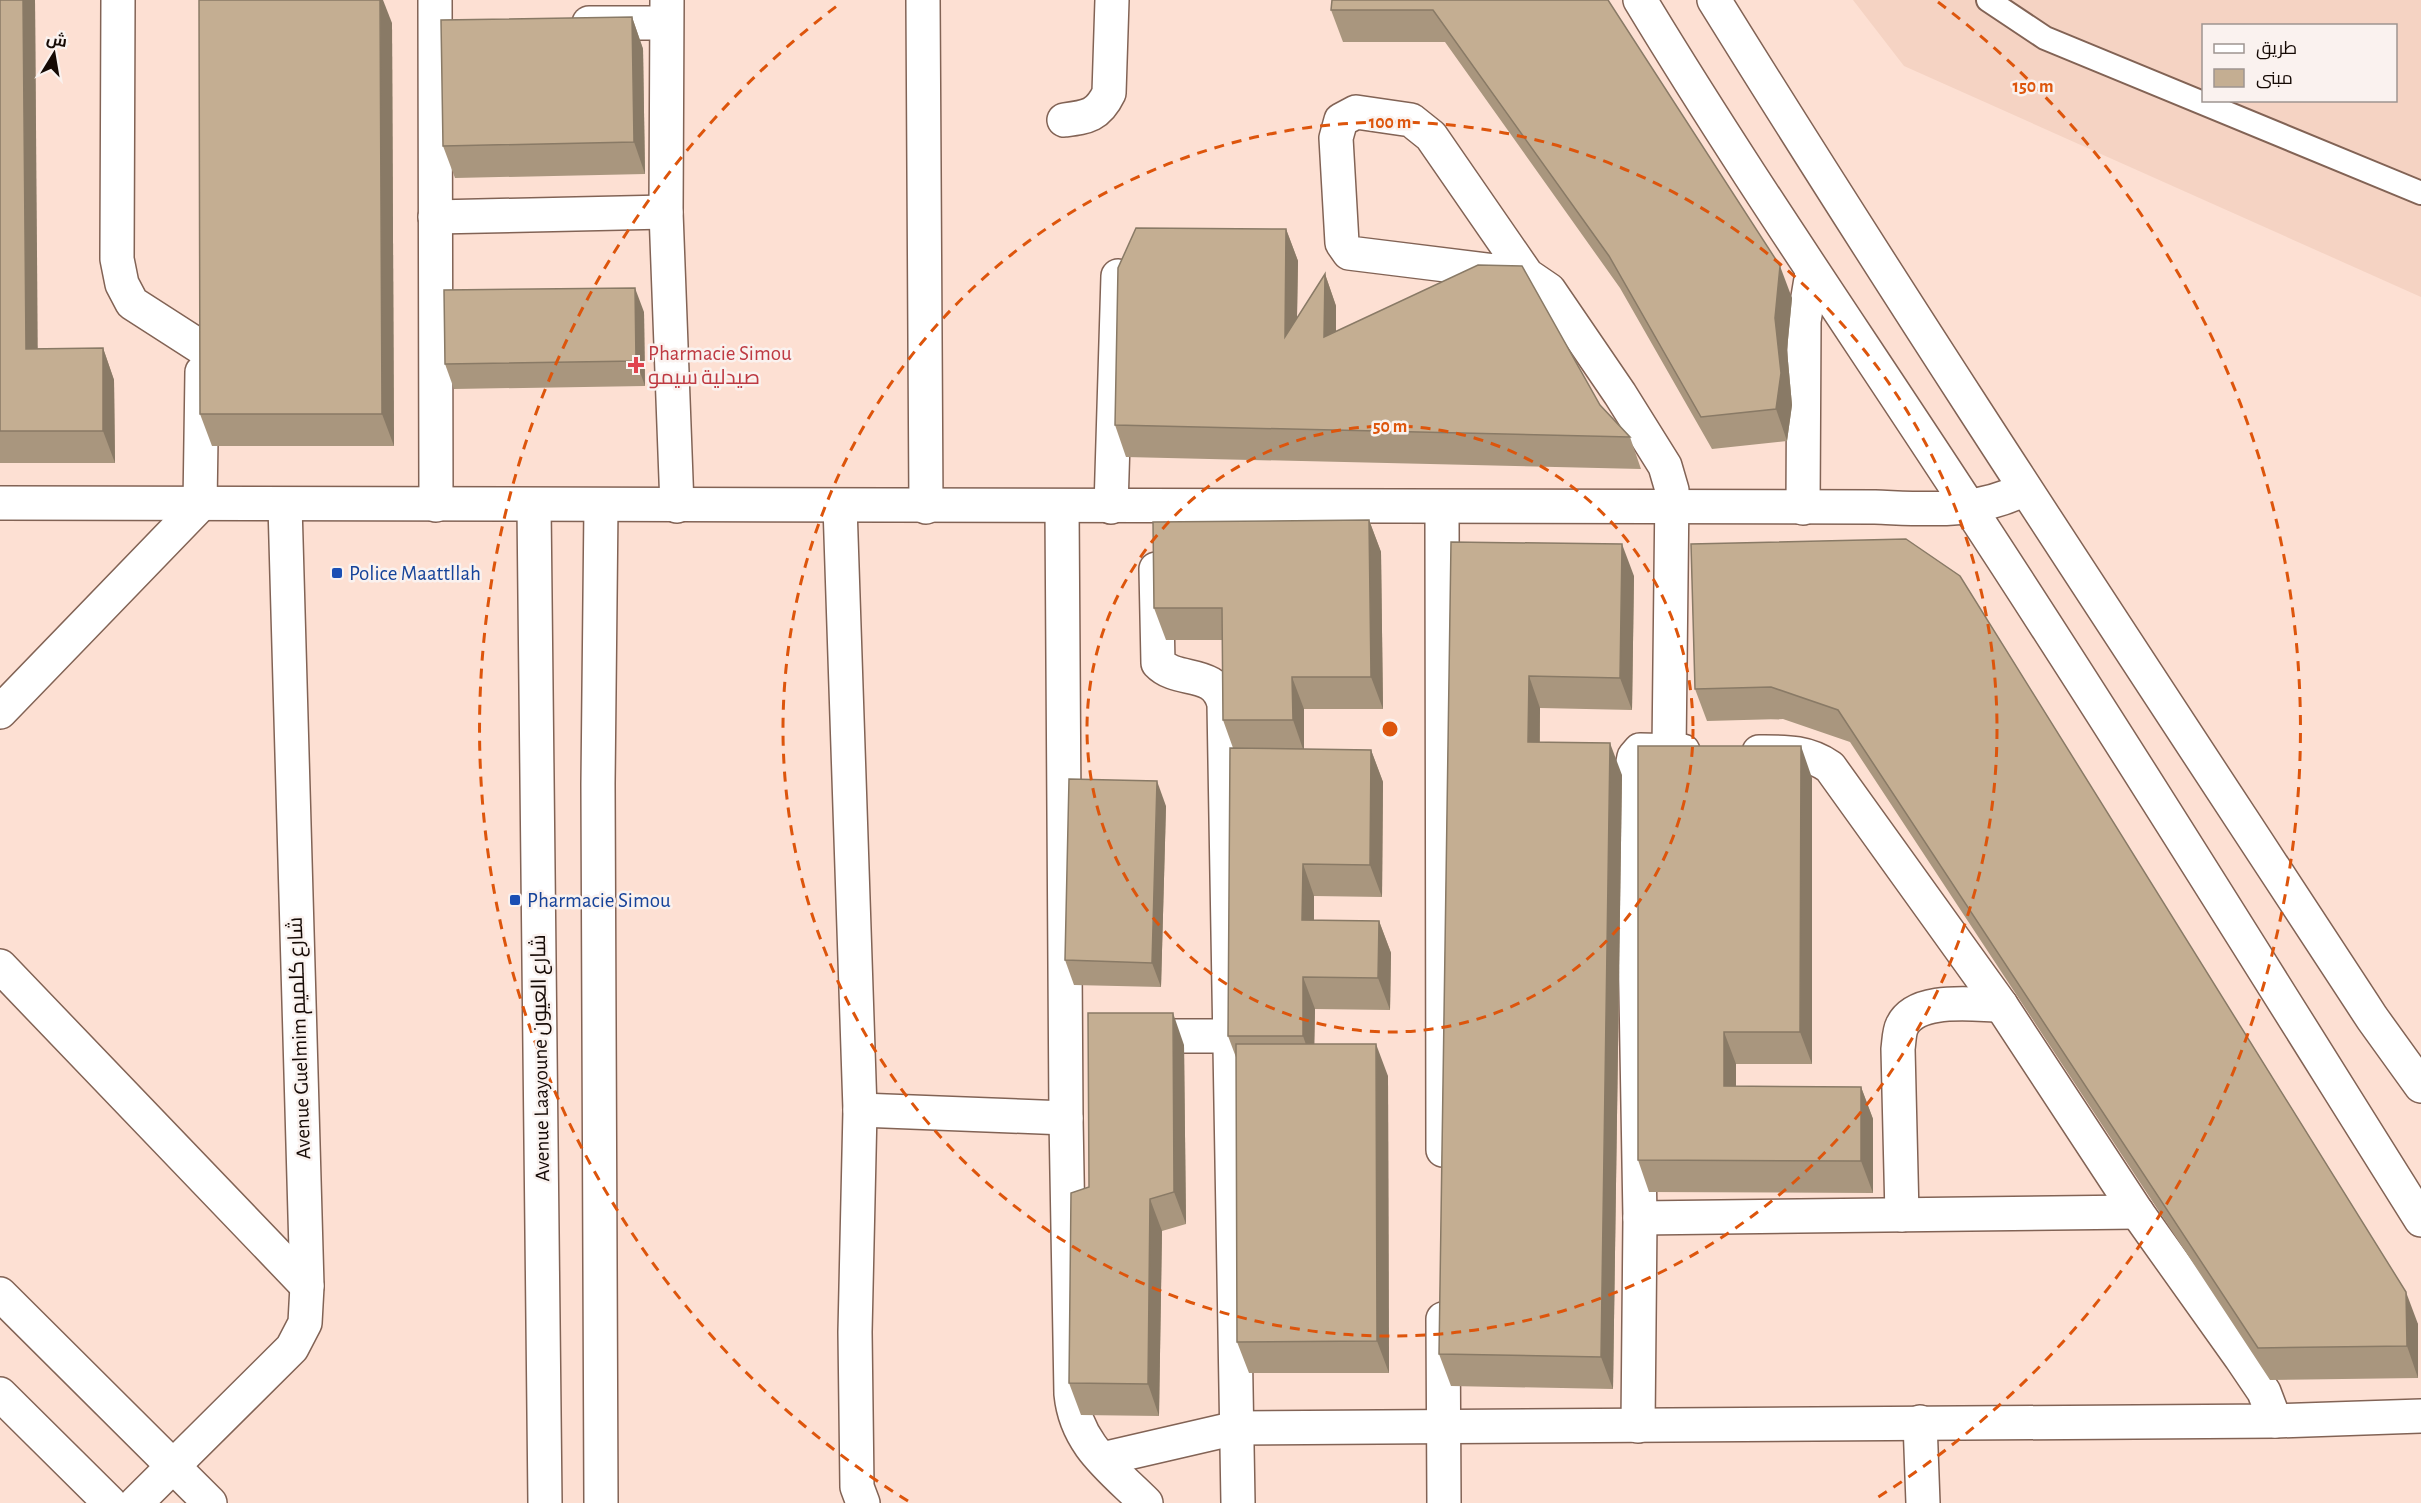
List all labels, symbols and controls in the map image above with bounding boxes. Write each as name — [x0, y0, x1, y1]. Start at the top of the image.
north arrow — [24, 24, 84, 84]
legend — [2202, 24, 2397, 102]
text: ش — [45, 29, 68, 51]
text: طريق — [2256, 40, 2297, 60]
text: مبنى — [2256, 70, 2293, 89]
text: 150 m — [2013, 78, 2053, 96]
text: 100 m — [1369, 114, 1411, 132]
place label: Pharmacie Simou صيدلية سيمو — [648, 343, 792, 389]
marker: Pharmacie Simou صيدلية سيمو — [629, 358, 643, 372]
text: 50 m — [1373, 418, 1407, 436]
place label: Police Maattllah — [349, 563, 481, 584]
marker: Police Maattllah — [330, 566, 344, 580]
centre of rings — [1380, 719, 1400, 739]
place label: Pharmacie Simou — [527, 890, 671, 911]
marker: Pharmacie Simou — [508, 893, 522, 907]
street label: Avenue Guelmim شارع كلميم — [285, 916, 317, 1160]
street label: Avenue Laayoune شارع العيون — [528, 934, 556, 1182]

